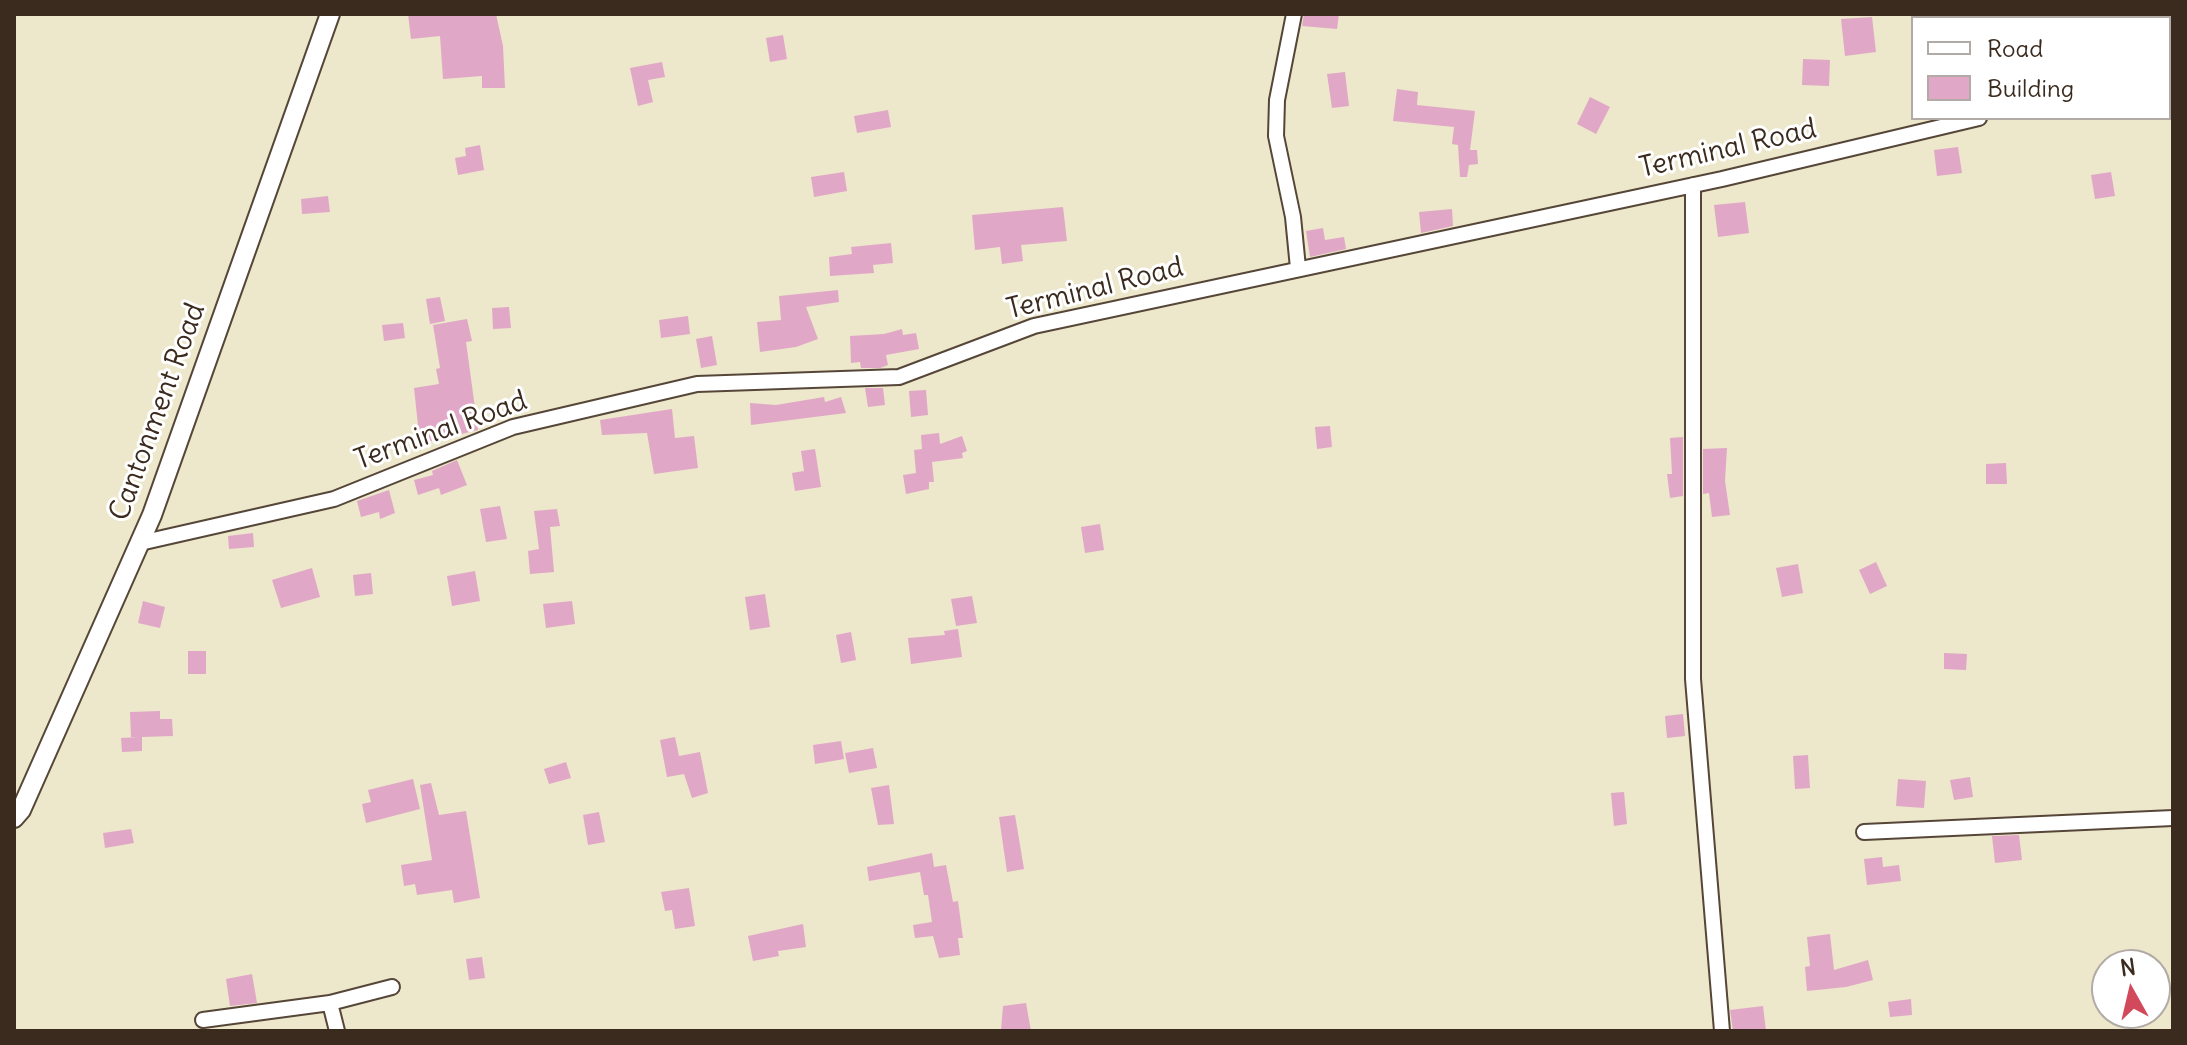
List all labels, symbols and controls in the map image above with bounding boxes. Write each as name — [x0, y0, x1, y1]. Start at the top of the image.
legend — [1911, 16, 2171, 120]
text: Road — [1987, 33, 2043, 63]
text: Building — [1987, 73, 2074, 103]
street label: Terminal Road — [1636, 112, 1820, 186]
street label: Terminal Road — [1003, 251, 1187, 327]
street label: Cantonment Road — [103, 299, 213, 525]
street label: Terminal Road — [350, 384, 532, 478]
north arrow — [2091, 949, 2171, 1029]
text: N — [2118, 952, 2137, 982]

